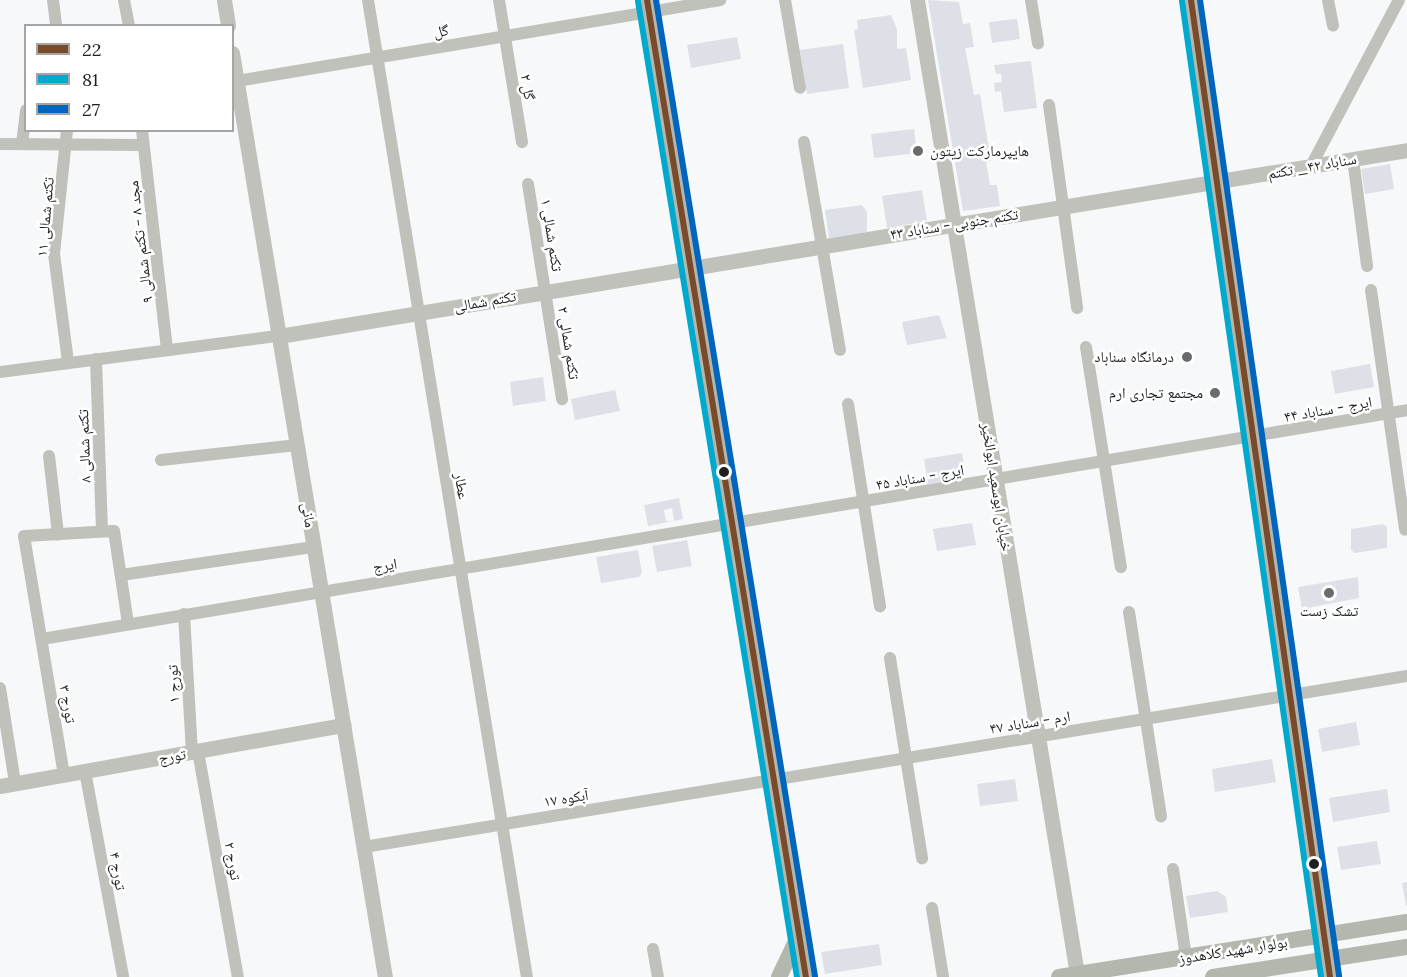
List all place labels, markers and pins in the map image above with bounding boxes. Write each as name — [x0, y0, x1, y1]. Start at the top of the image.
place label: هایپرمارکت زیتون — [930, 142, 1029, 160]
marker: هایپرمارکت زیتون — [911, 144, 925, 158]
place label: درمانگاه سناباد — [1094, 348, 1174, 366]
marker: درمانگاه سناباد — [1178, 348, 1196, 366]
place label: مجتمع تجاری ارم — [1109, 384, 1203, 402]
marker: مجتمع تجاری ارم — [1208, 386, 1222, 400]
unlabelled marker — [718, 466, 730, 478]
marker: تشک زست — [1322, 586, 1336, 600]
place label: تشک زست — [1300, 602, 1358, 620]
unlabelled marker — [1308, 858, 1320, 870]

